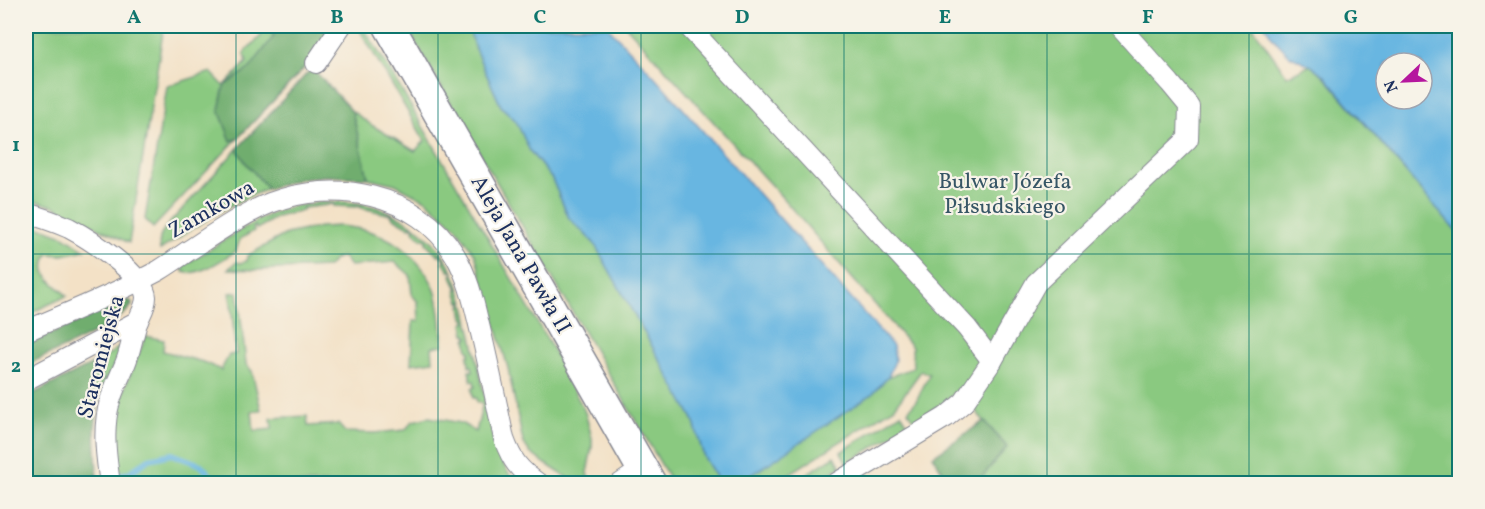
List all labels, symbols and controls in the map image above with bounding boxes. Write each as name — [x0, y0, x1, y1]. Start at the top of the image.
text: A — [127, 4, 141, 32]
text: B — [330, 4, 344, 32]
text: C — [534, 4, 547, 32]
text: D — [735, 4, 749, 32]
text: E — [939, 4, 951, 32]
text: F — [1142, 4, 1154, 32]
text: G — [1344, 4, 1358, 32]
north arrow — [1374, 51, 1434, 111]
text: N — [1379, 76, 1404, 96]
text: 1 — [12, 132, 20, 160]
park label: Bulwar Józefa Piłsudskiego — [938, 167, 1072, 223]
street label: Aleja Jana Pawła II — [462, 170, 578, 340]
street label: Zamkowa — [163, 173, 261, 247]
street label: Staromiejska — [71, 292, 133, 422]
text: 2 — [11, 353, 21, 381]

